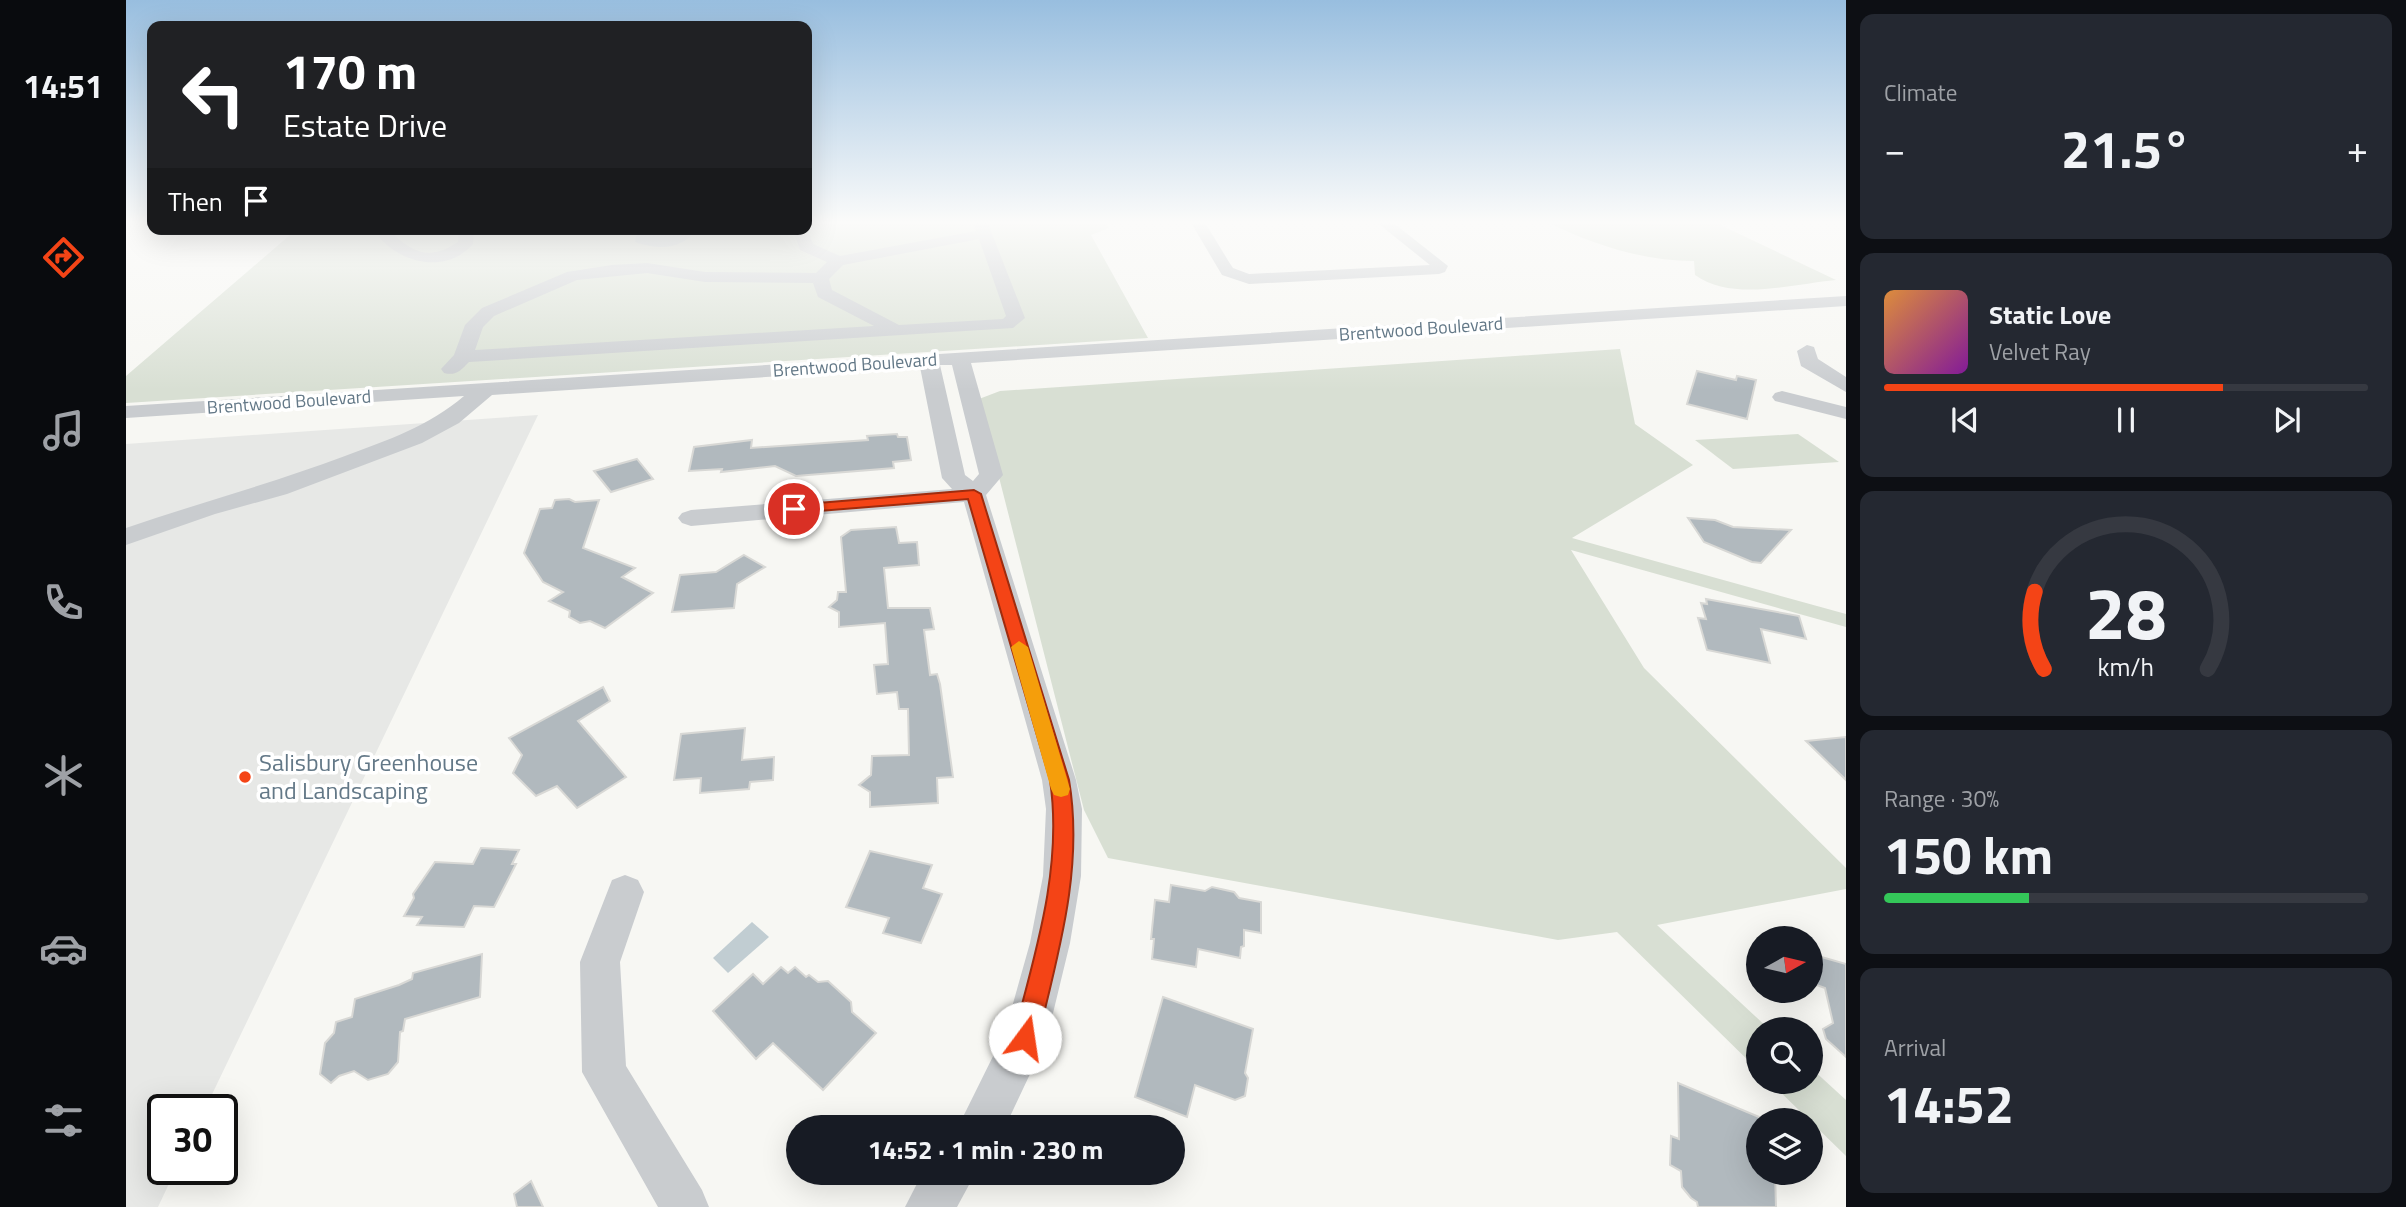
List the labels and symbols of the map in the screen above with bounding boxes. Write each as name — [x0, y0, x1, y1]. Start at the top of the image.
street label: Brentwood Boulevard — [1338, 309, 1504, 348]
street label: Brentwood Boulevard — [772, 345, 938, 384]
street label: Brentwood Boulevard — [206, 382, 372, 421]
pin — [764, 479, 824, 539]
place label: Salisbury Greenhouse and Landscaping — [259, 744, 478, 808]
marker: Salisbury Greenhouse and Landscaping — [237, 769, 253, 785]
north arrow — [1746, 926, 1824, 1003]
position arrow — [988, 1001, 1062, 1075]
speed limit sign: 30 — [147, 1094, 238, 1185]

